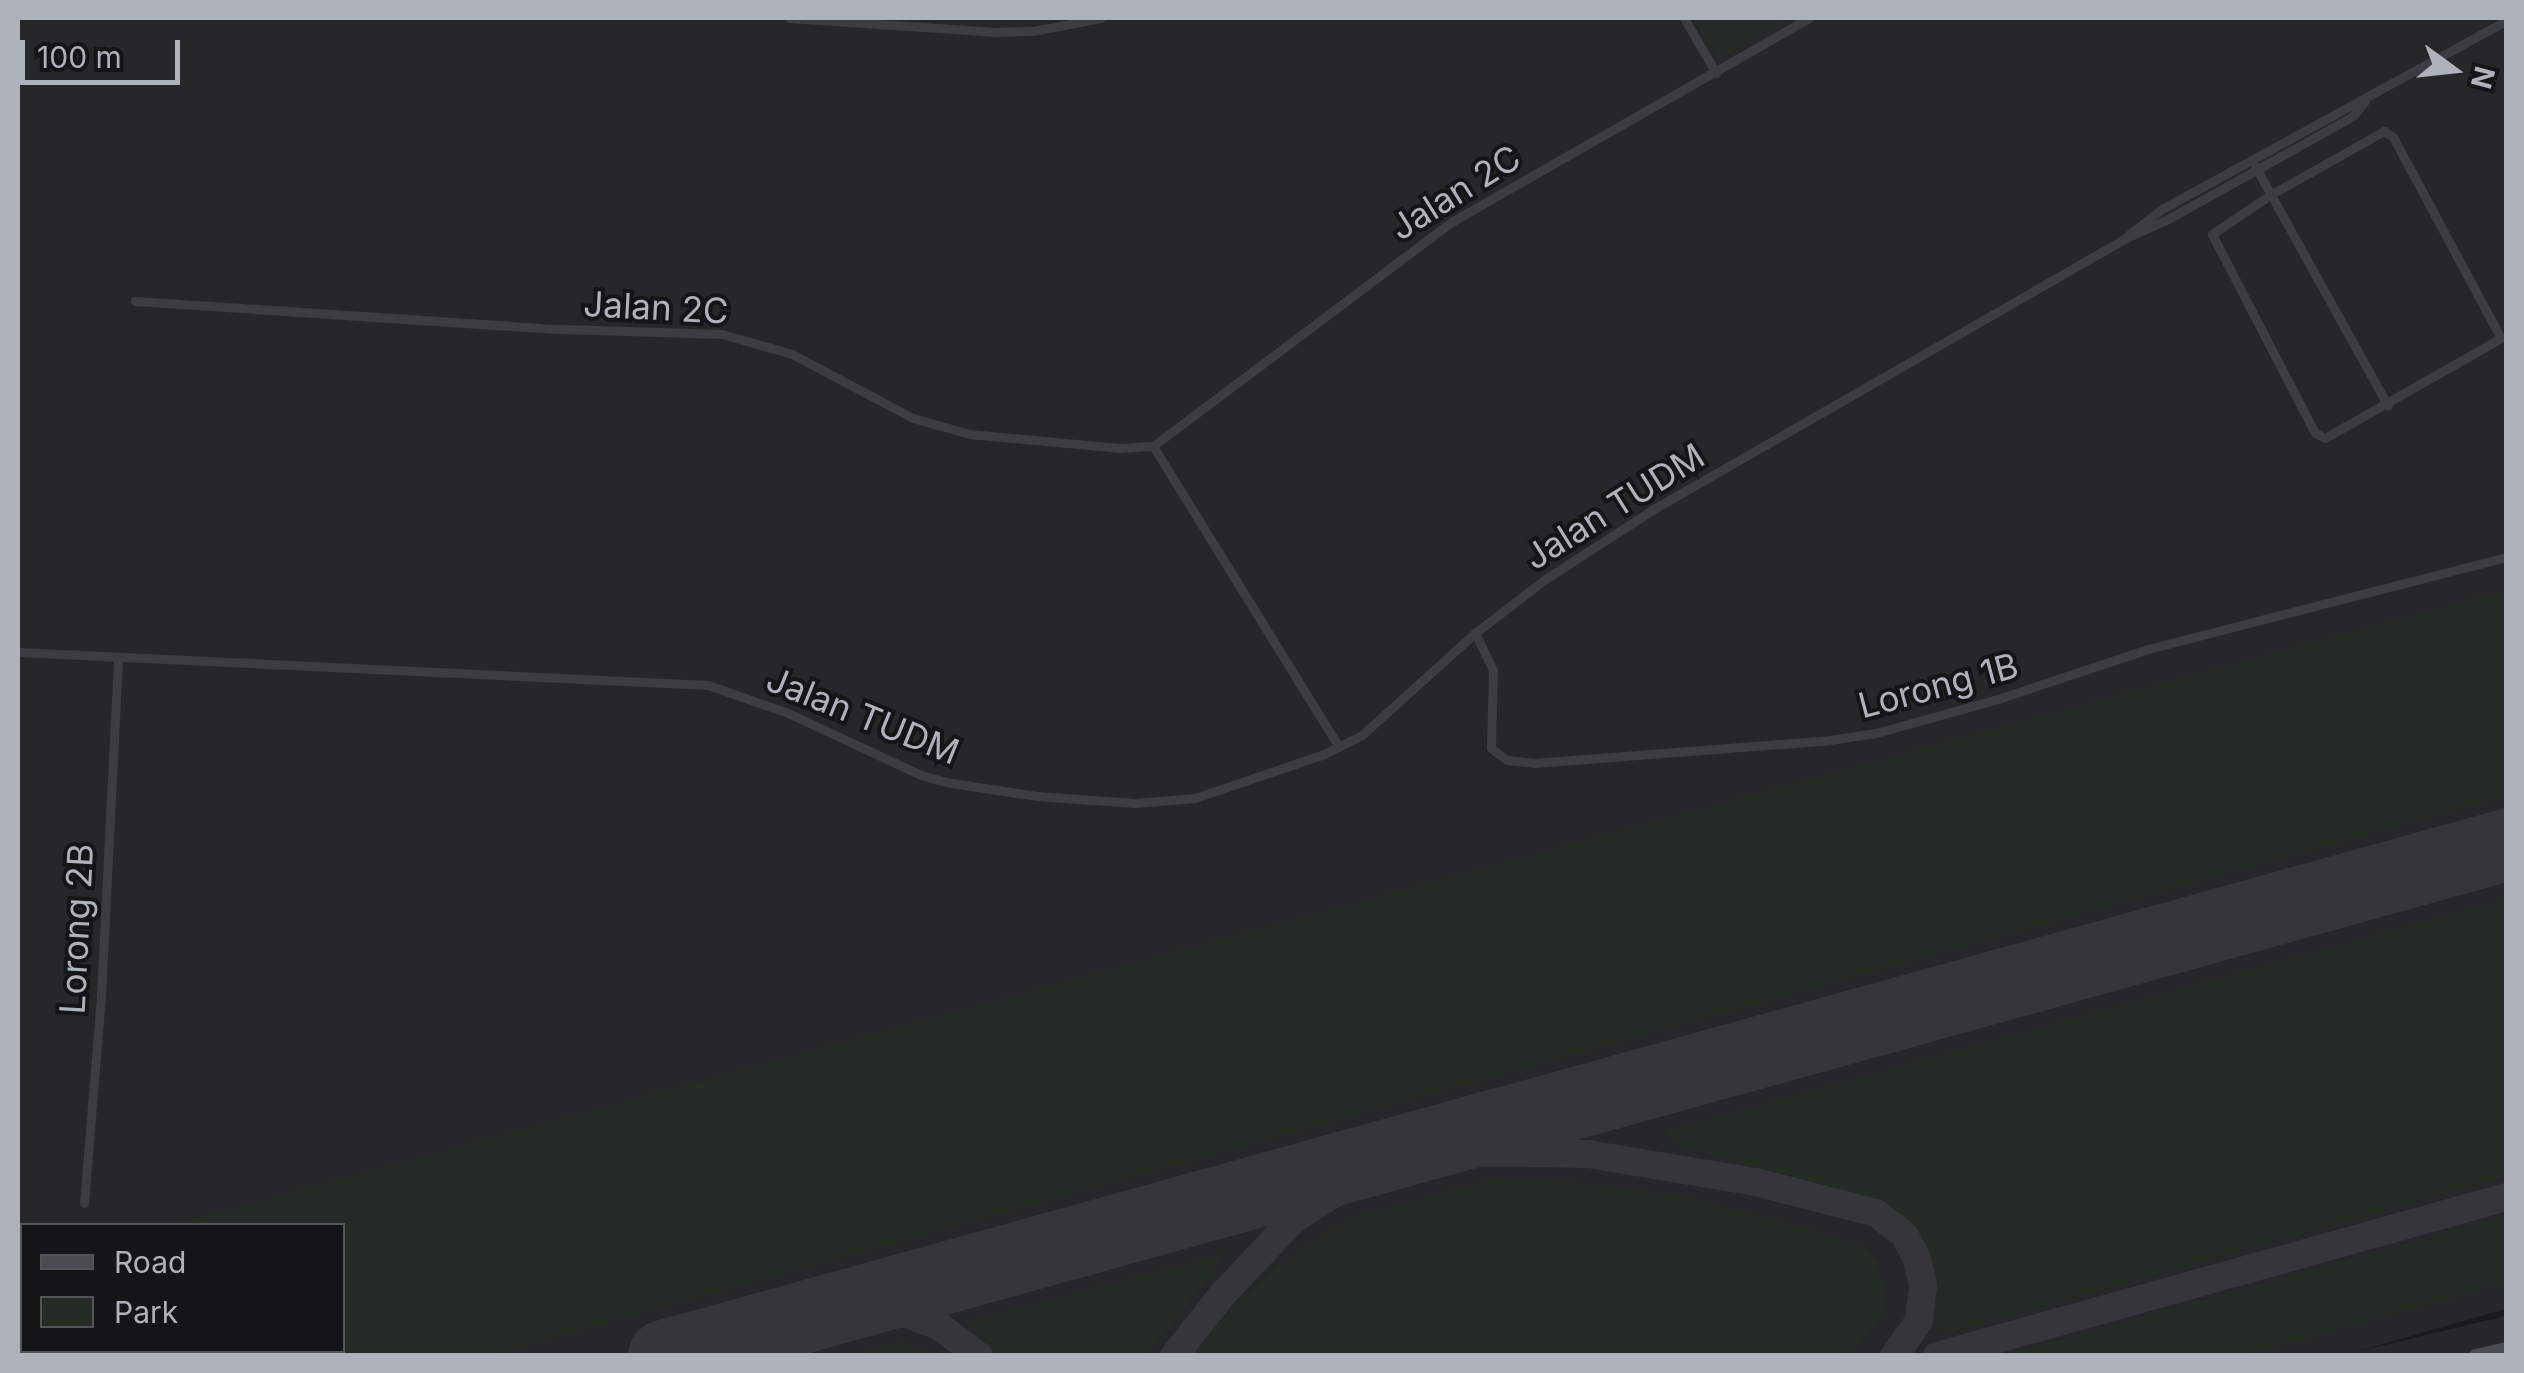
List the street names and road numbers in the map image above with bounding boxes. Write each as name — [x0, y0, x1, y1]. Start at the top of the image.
street label: Jalan 2C — [1382, 136, 1528, 248]
street label: Jalan 2C — [582, 282, 730, 332]
street label: Jalan TUDM — [1516, 434, 1712, 578]
street label: Lorong 1B — [1854, 644, 2022, 726]
street label: Jalan TUDM — [761, 657, 965, 773]
street label: Lorong 2B — [51, 843, 101, 1015]

